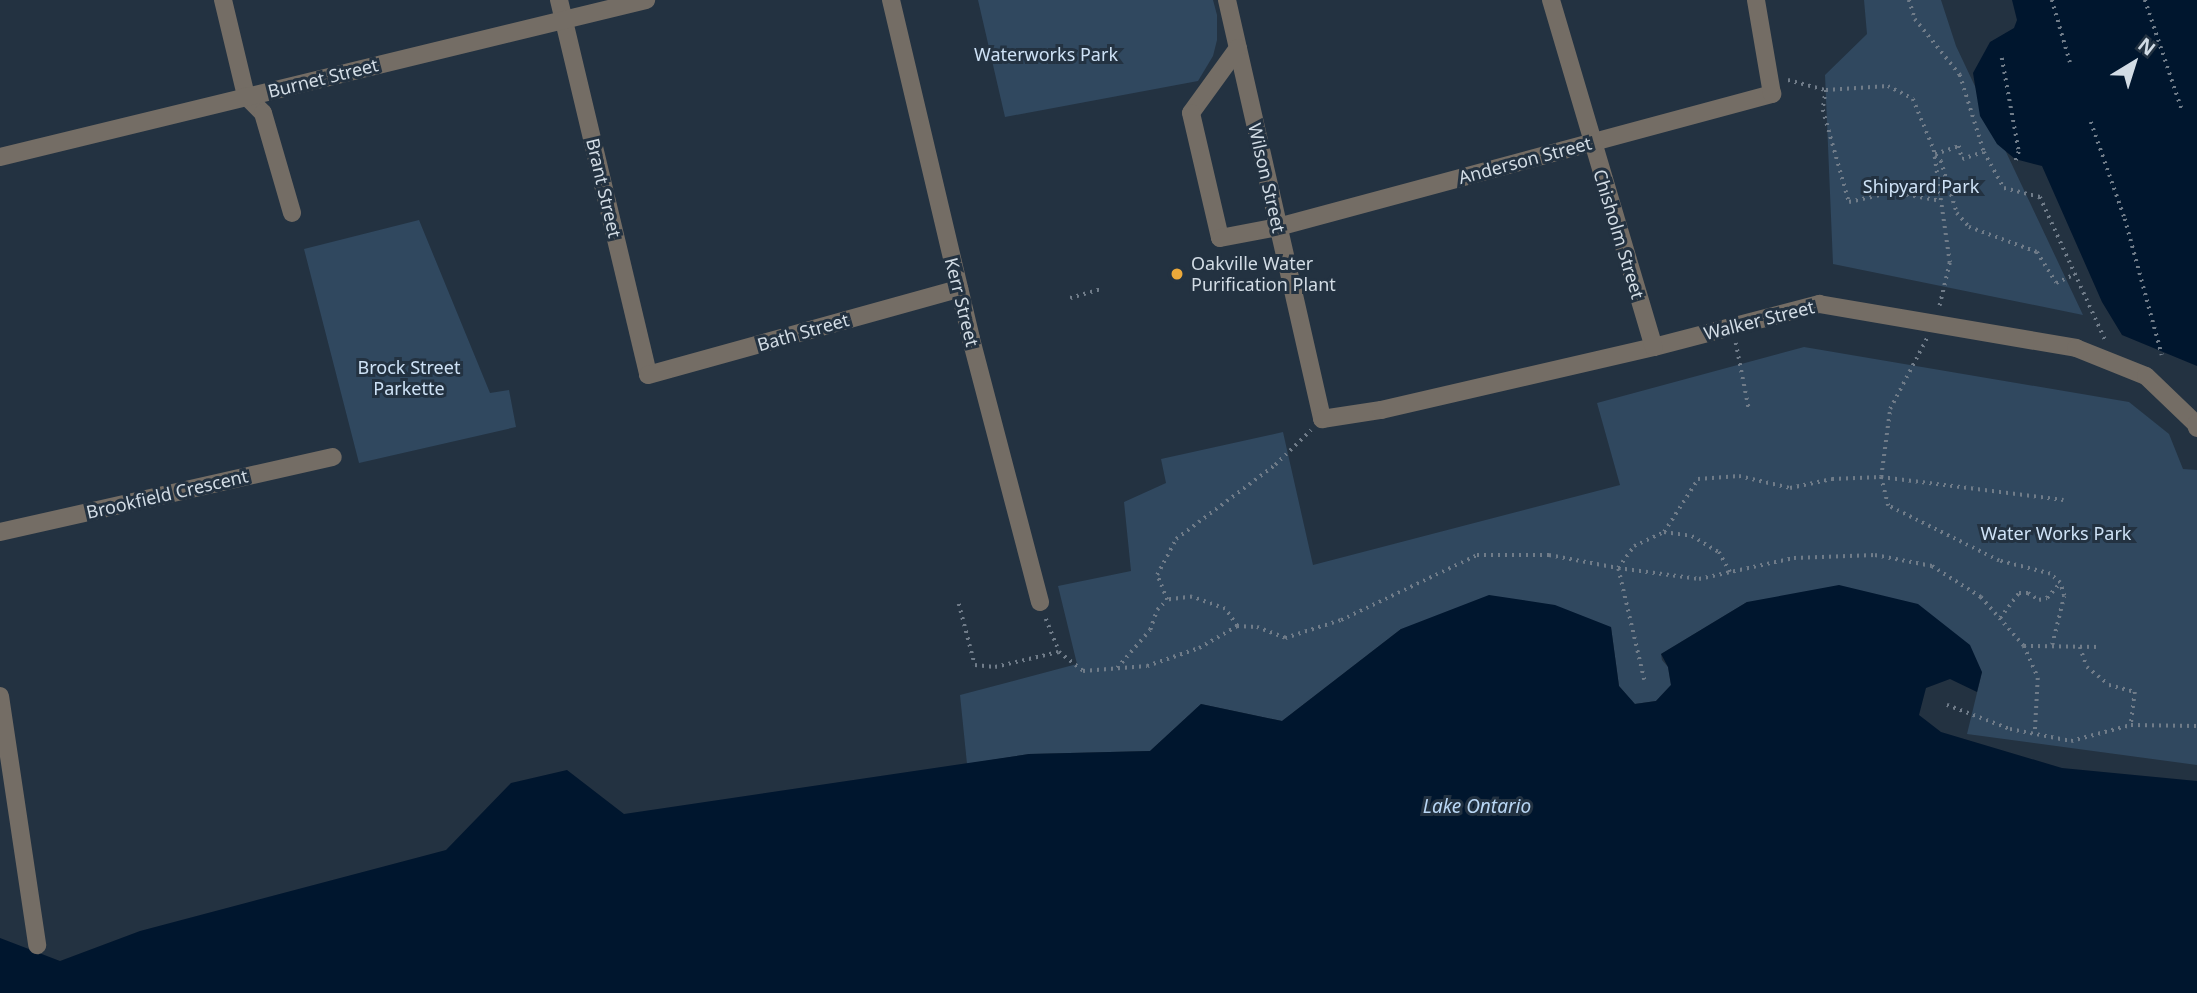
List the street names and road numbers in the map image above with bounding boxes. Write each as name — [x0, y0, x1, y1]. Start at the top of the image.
street label: Burnet Street — [266, 54, 380, 102]
street label: Wilson Street — [1244, 121, 1290, 235]
street label: Anderson Street — [1456, 132, 1594, 188]
street label: Brant Street — [582, 136, 626, 240]
street label: Chisholm Street — [1589, 167, 1649, 301]
street label: Kerr Street — [941, 255, 983, 349]
street label: Walker Street — [1701, 296, 1817, 344]
street label: Bath Street — [755, 309, 851, 355]
street label: Brookfield Crescent — [84, 465, 250, 523]

